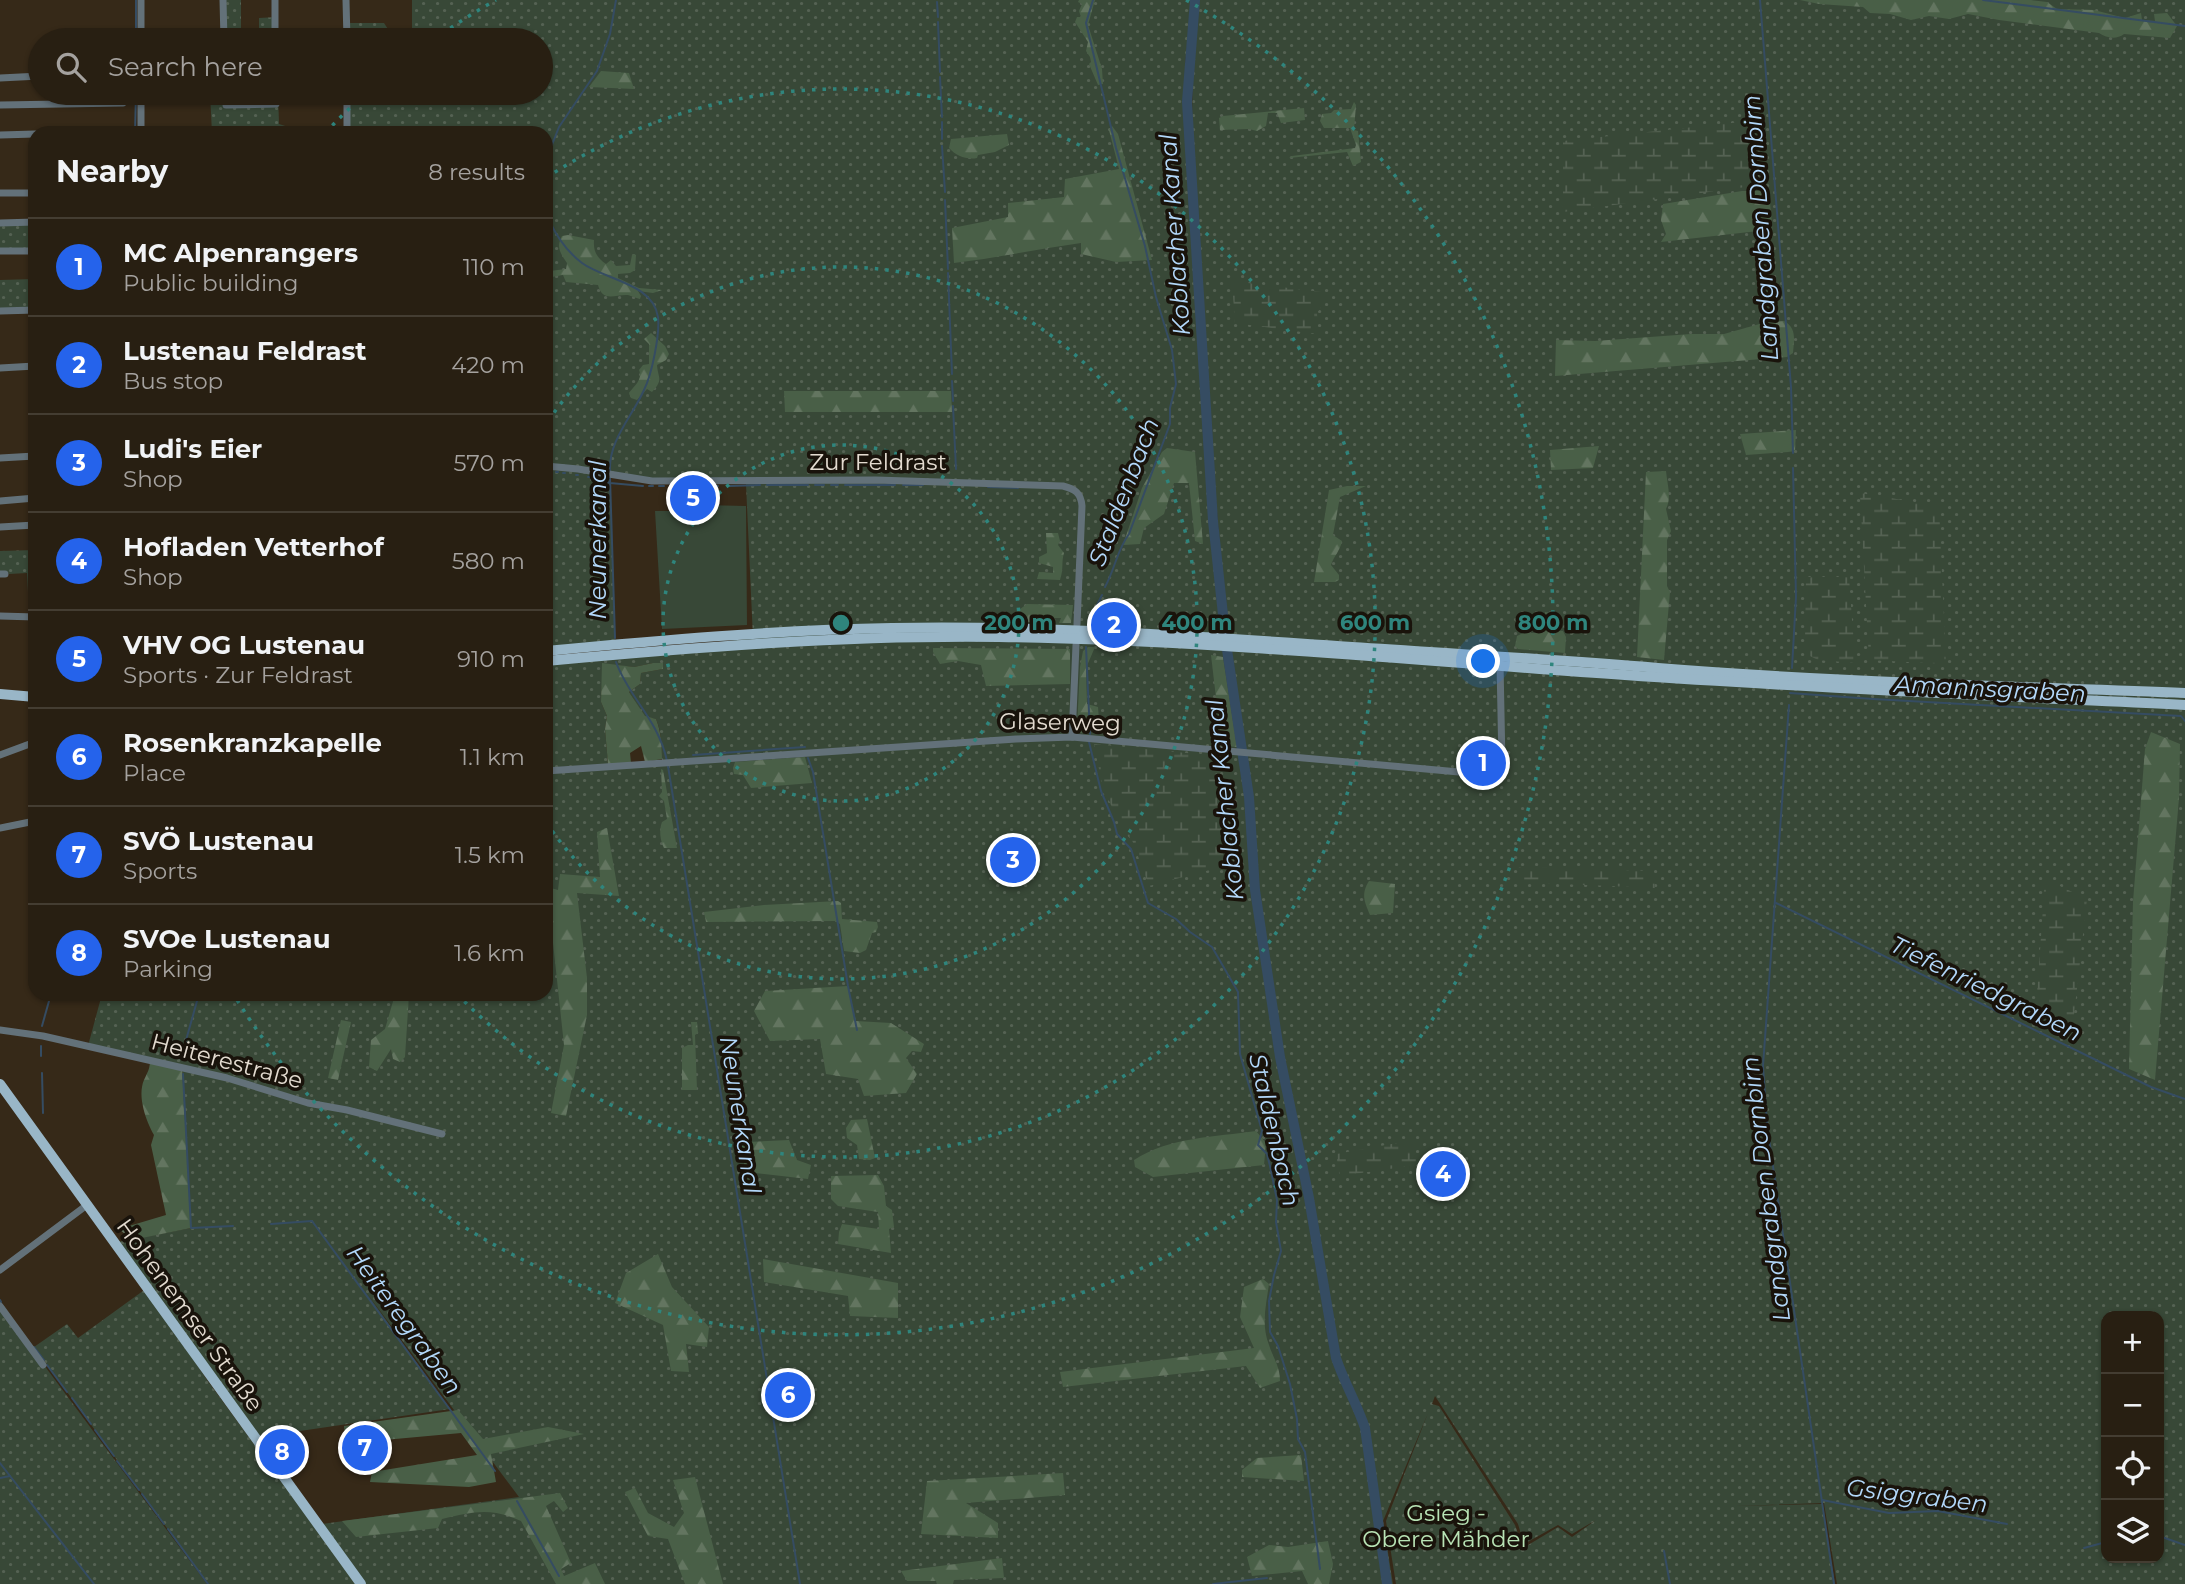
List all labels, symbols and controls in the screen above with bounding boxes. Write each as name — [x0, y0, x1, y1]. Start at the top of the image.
search box — [28, 28, 553, 105]
icon: search — [52, 48, 90, 86]
text: Search here — [108, 51, 263, 83]
water label: Landgraben Dornbirn — [1737, 94, 1784, 362]
water label: Koblacher Kanal — [1153, 133, 1196, 337]
text: Nearby — [56, 153, 168, 190]
text: 8 results — [428, 158, 525, 186]
text: MC Alpenrangers — [123, 237, 358, 269]
text: 1 — [74, 253, 84, 281]
text: 110 m — [463, 253, 525, 281]
text: Public building — [123, 269, 298, 297]
text: Lustenau Feldrast — [123, 335, 367, 367]
text: 2 — [72, 351, 86, 379]
text: 420 m — [451, 351, 525, 379]
text: Bus stop — [123, 367, 223, 395]
water label: Staldenbach — [1082, 414, 1165, 570]
text: Ludi's Eier — [123, 433, 262, 465]
street label: Zur Feldrast — [809, 448, 947, 476]
text: 3 — [72, 449, 86, 477]
text: 570 m — [454, 449, 525, 477]
water label: Neunerkanal — [583, 460, 612, 620]
text: Shop — [123, 465, 183, 493]
pin: 5 — [670, 472, 716, 524]
text: Hofladen Vetterhof — [123, 531, 384, 563]
text: 4 — [71, 547, 87, 575]
text: 580 m — [452, 547, 525, 575]
text: Shop — [123, 563, 183, 591]
pin: 2 — [1091, 599, 1137, 651]
text: 200 m — [985, 610, 1053, 635]
text: 400 m — [1162, 610, 1232, 635]
text: 600 m — [1340, 610, 1410, 635]
text: 800 m — [1518, 610, 1588, 635]
centre of rings — [829, 611, 853, 635]
text: VHV OG Lustenau — [123, 629, 365, 661]
your location — [1466, 644, 1500, 678]
text: 5 — [72, 645, 86, 673]
text: 910 m — [457, 645, 525, 673]
text: Sports · Zur Feldrast — [123, 661, 353, 689]
water label: Amannsgraben — [1891, 669, 2087, 708]
water label: Koblacher Kanal — [1199, 697, 1249, 902]
street label: Glaserweg — [999, 707, 1121, 737]
text: Rosenkranzkapelle — [123, 727, 382, 759]
pin: 1 — [1460, 737, 1506, 789]
text: 6 — [72, 743, 86, 771]
text: 1.1 km — [460, 743, 525, 771]
text: Place — [123, 759, 186, 787]
text: SVÖ Lustenau — [123, 825, 314, 857]
pin: 3 — [990, 834, 1036, 886]
text: 7 — [72, 841, 86, 869]
text: 1.5 km — [455, 841, 525, 869]
text: Sports — [123, 857, 197, 885]
text: SVOe Lustenau — [123, 923, 331, 955]
water label: Tiefenriedgraben — [1886, 930, 2087, 1047]
text: 8 — [71, 939, 87, 967]
text: 1.6 km — [454, 939, 525, 967]
text: Parking — [123, 955, 213, 983]
street label: Heiterestraße — [148, 1027, 306, 1095]
water label: Neunerkanal — [714, 1034, 767, 1196]
water label: Staldenbach — [1243, 1051, 1306, 1209]
water label: Landgraben Dornbirn — [1735, 1055, 1796, 1323]
pin: 4 — [1420, 1148, 1466, 1200]
street label: Hohenemser Straße — [111, 1213, 269, 1417]
water label: Heiteregraben — [341, 1240, 468, 1400]
map controls — [2101, 1311, 2164, 1563]
button: + — [2101, 1311, 2164, 1374]
pin: 6 — [765, 1369, 811, 1421]
button: − — [2101, 1374, 2164, 1437]
pin: 7 — [342, 1422, 388, 1474]
pin: 8 — [259, 1426, 305, 1478]
button: locate — [2101, 1437, 2164, 1500]
water label: Gsiggraben — [1845, 1472, 1989, 1519]
park label: Gsieg - Obere Mähder — [1362, 1499, 1530, 1553]
button: layers — [2101, 1500, 2164, 1563]

